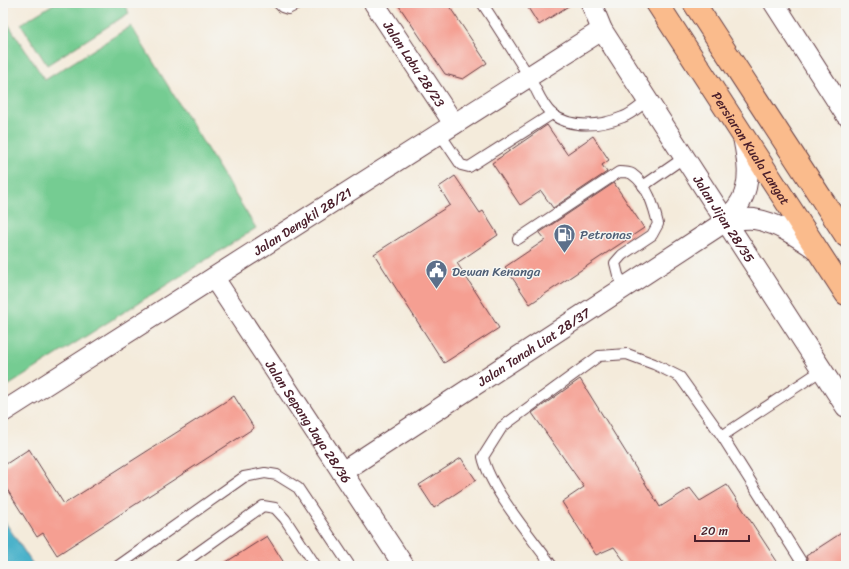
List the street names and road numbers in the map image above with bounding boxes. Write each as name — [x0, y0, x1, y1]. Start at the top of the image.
street label: Jalan Labu 28/23 — [377, 15, 451, 112]
street label: Persiaran Kuala Langat — [706, 87, 797, 210]
street label: Jalan Jijan 28/35 — [687, 169, 761, 267]
street label: Jalan Dengkil 28/21 — [247, 181, 357, 262]
street label: Jalan Tanah Liat 28/37 — [472, 300, 596, 393]
street label: Jalan Sepang Jaya 28/36 — [259, 354, 358, 488]

